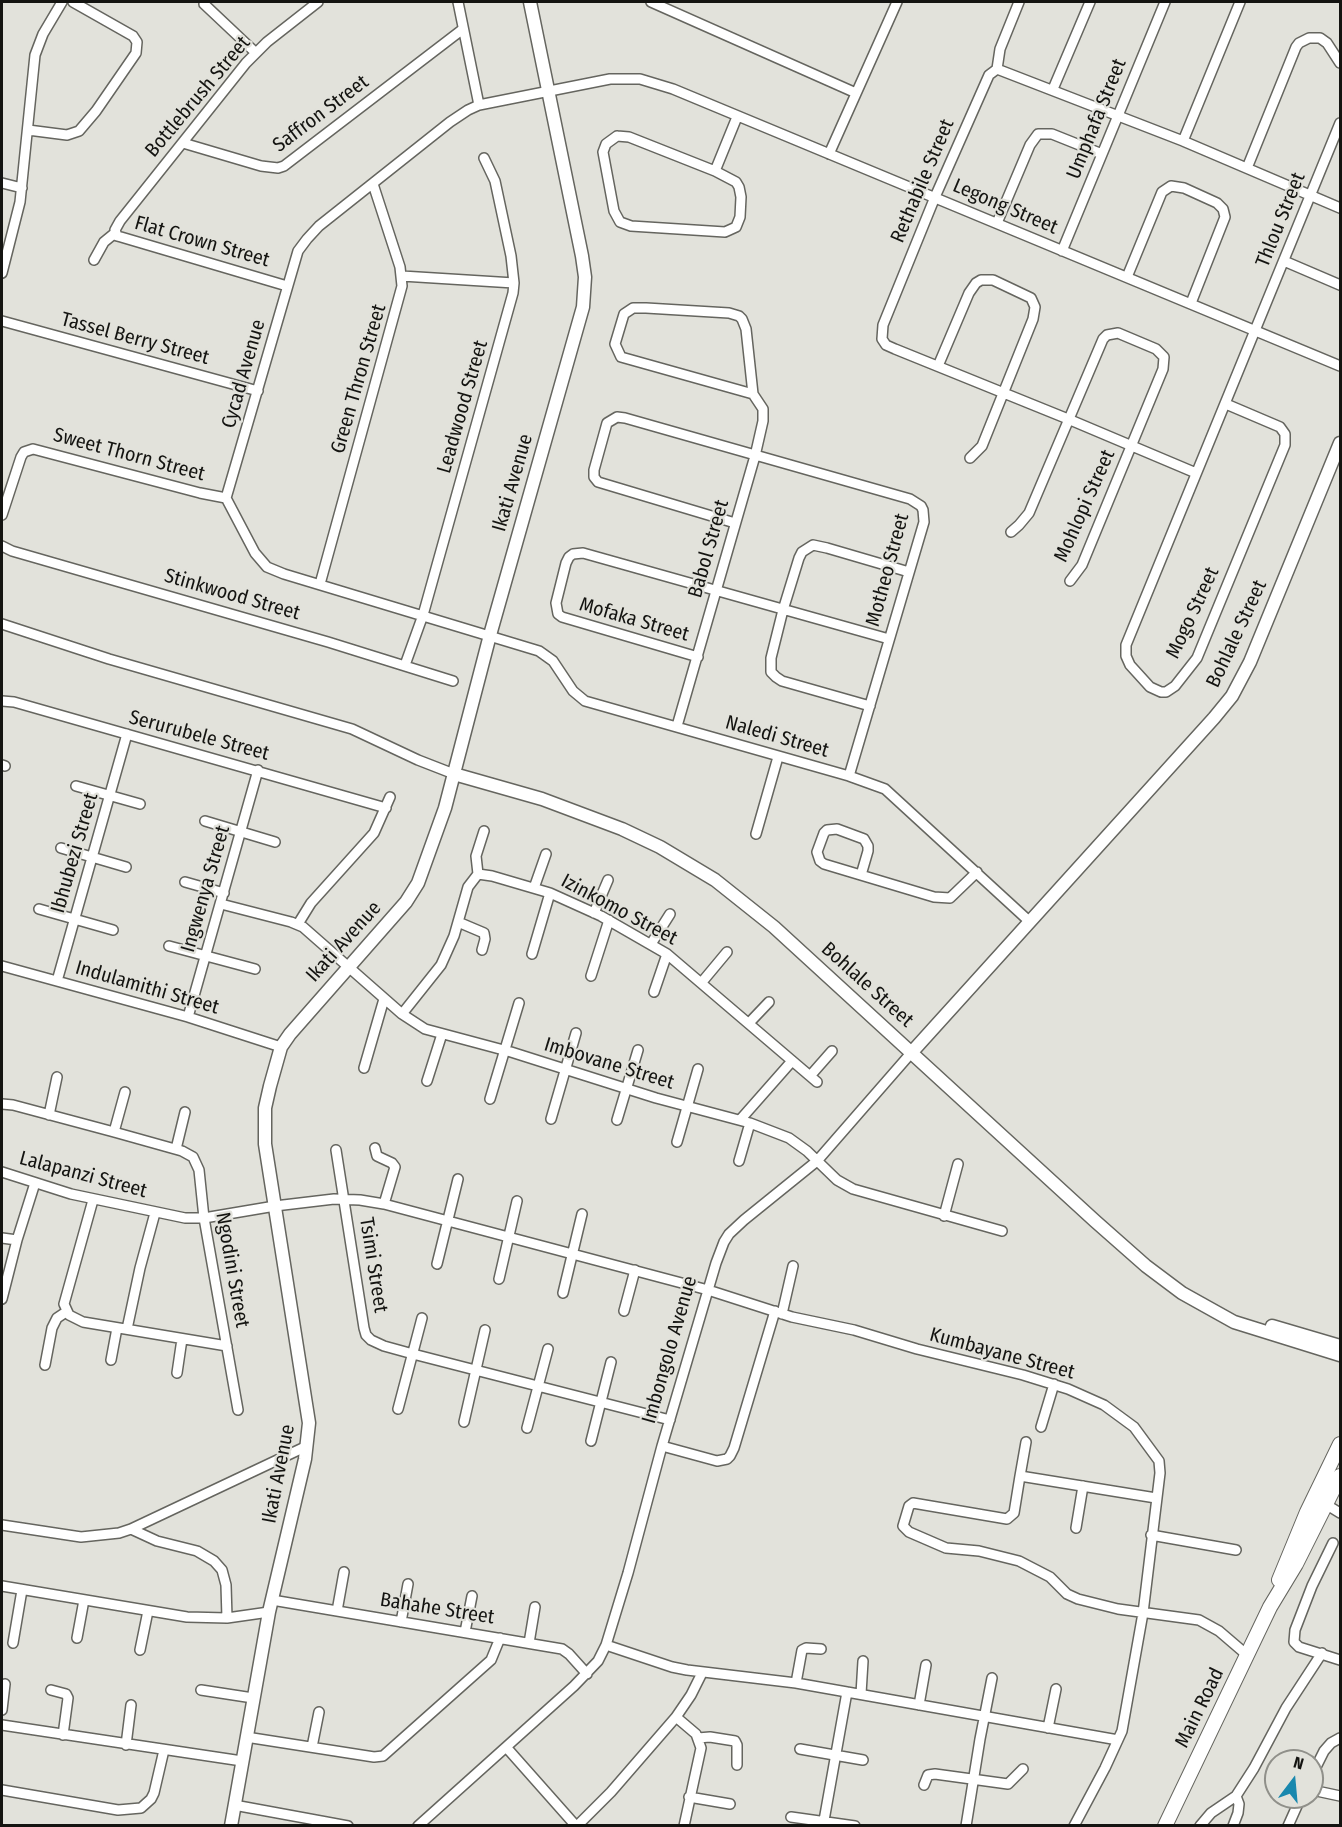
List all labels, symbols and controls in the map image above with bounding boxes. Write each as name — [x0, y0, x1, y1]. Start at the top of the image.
street label: Bottlebrush Street — [140, 32, 256, 162]
street label: Umphafa Street — [1062, 55, 1132, 183]
street label: Saffron Street — [269, 70, 373, 158]
street label: Rethabile Street — [886, 116, 960, 246]
street label: Thlou Street — [1251, 169, 1311, 271]
street label: Legong Street — [949, 174, 1061, 240]
street label: Flat Crown Street — [132, 211, 272, 273]
street label: Green Thron Street — [326, 302, 392, 456]
street label: Tassel Berry Street — [58, 308, 212, 370]
street label: Cycad Avenue — [217, 317, 271, 431]
street label: Leadwood Street — [433, 338, 493, 476]
street label: Sweet Thorn Street — [51, 423, 207, 487]
street label: Ikati Avenue — [488, 431, 538, 535]
street label: Mohlopi Street — [1050, 446, 1120, 566]
street label: Babol Street — [684, 497, 734, 601]
street label: Motheo Street — [861, 511, 915, 629]
street label: Mogo Street — [1161, 563, 1225, 663]
street label: Stinkwood Street — [161, 564, 303, 626]
street label: Bohlale Street — [1202, 576, 1272, 692]
street label: Mofaka Street — [576, 593, 692, 647]
street label: Serurubele Street — [126, 706, 272, 766]
street label: Naledi Street — [723, 711, 831, 763]
street label: Ibhubezi Street — [46, 790, 104, 916]
street label: Ingwenya Street — [176, 823, 236, 955]
street label: Izinkomo Street — [557, 869, 681, 951]
street label: Ikati Avenue — [301, 897, 387, 987]
street label: Bohlale Street — [816, 937, 918, 1033]
street label: Indulamithi Street — [72, 956, 222, 1020]
street label: Imbovane Street — [541, 1033, 677, 1095]
street label: Lalapanzi Street — [17, 1146, 149, 1204]
street label: Ngodini Street — [210, 1210, 254, 1330]
street label: Tsimi Street — [354, 1216, 392, 1314]
street label: Imbongolo Avenue — [637, 1273, 703, 1427]
street label: Kumbayane Street — [927, 1323, 1077, 1385]
street label: Ikati Avenue — [258, 1422, 300, 1526]
street label: Bahahe Street — [378, 1588, 496, 1630]
street label: Main Road — [1170, 1664, 1230, 1752]
north arrow — [1264, 1749, 1324, 1809]
text: N — [1291, 1753, 1306, 1774]

